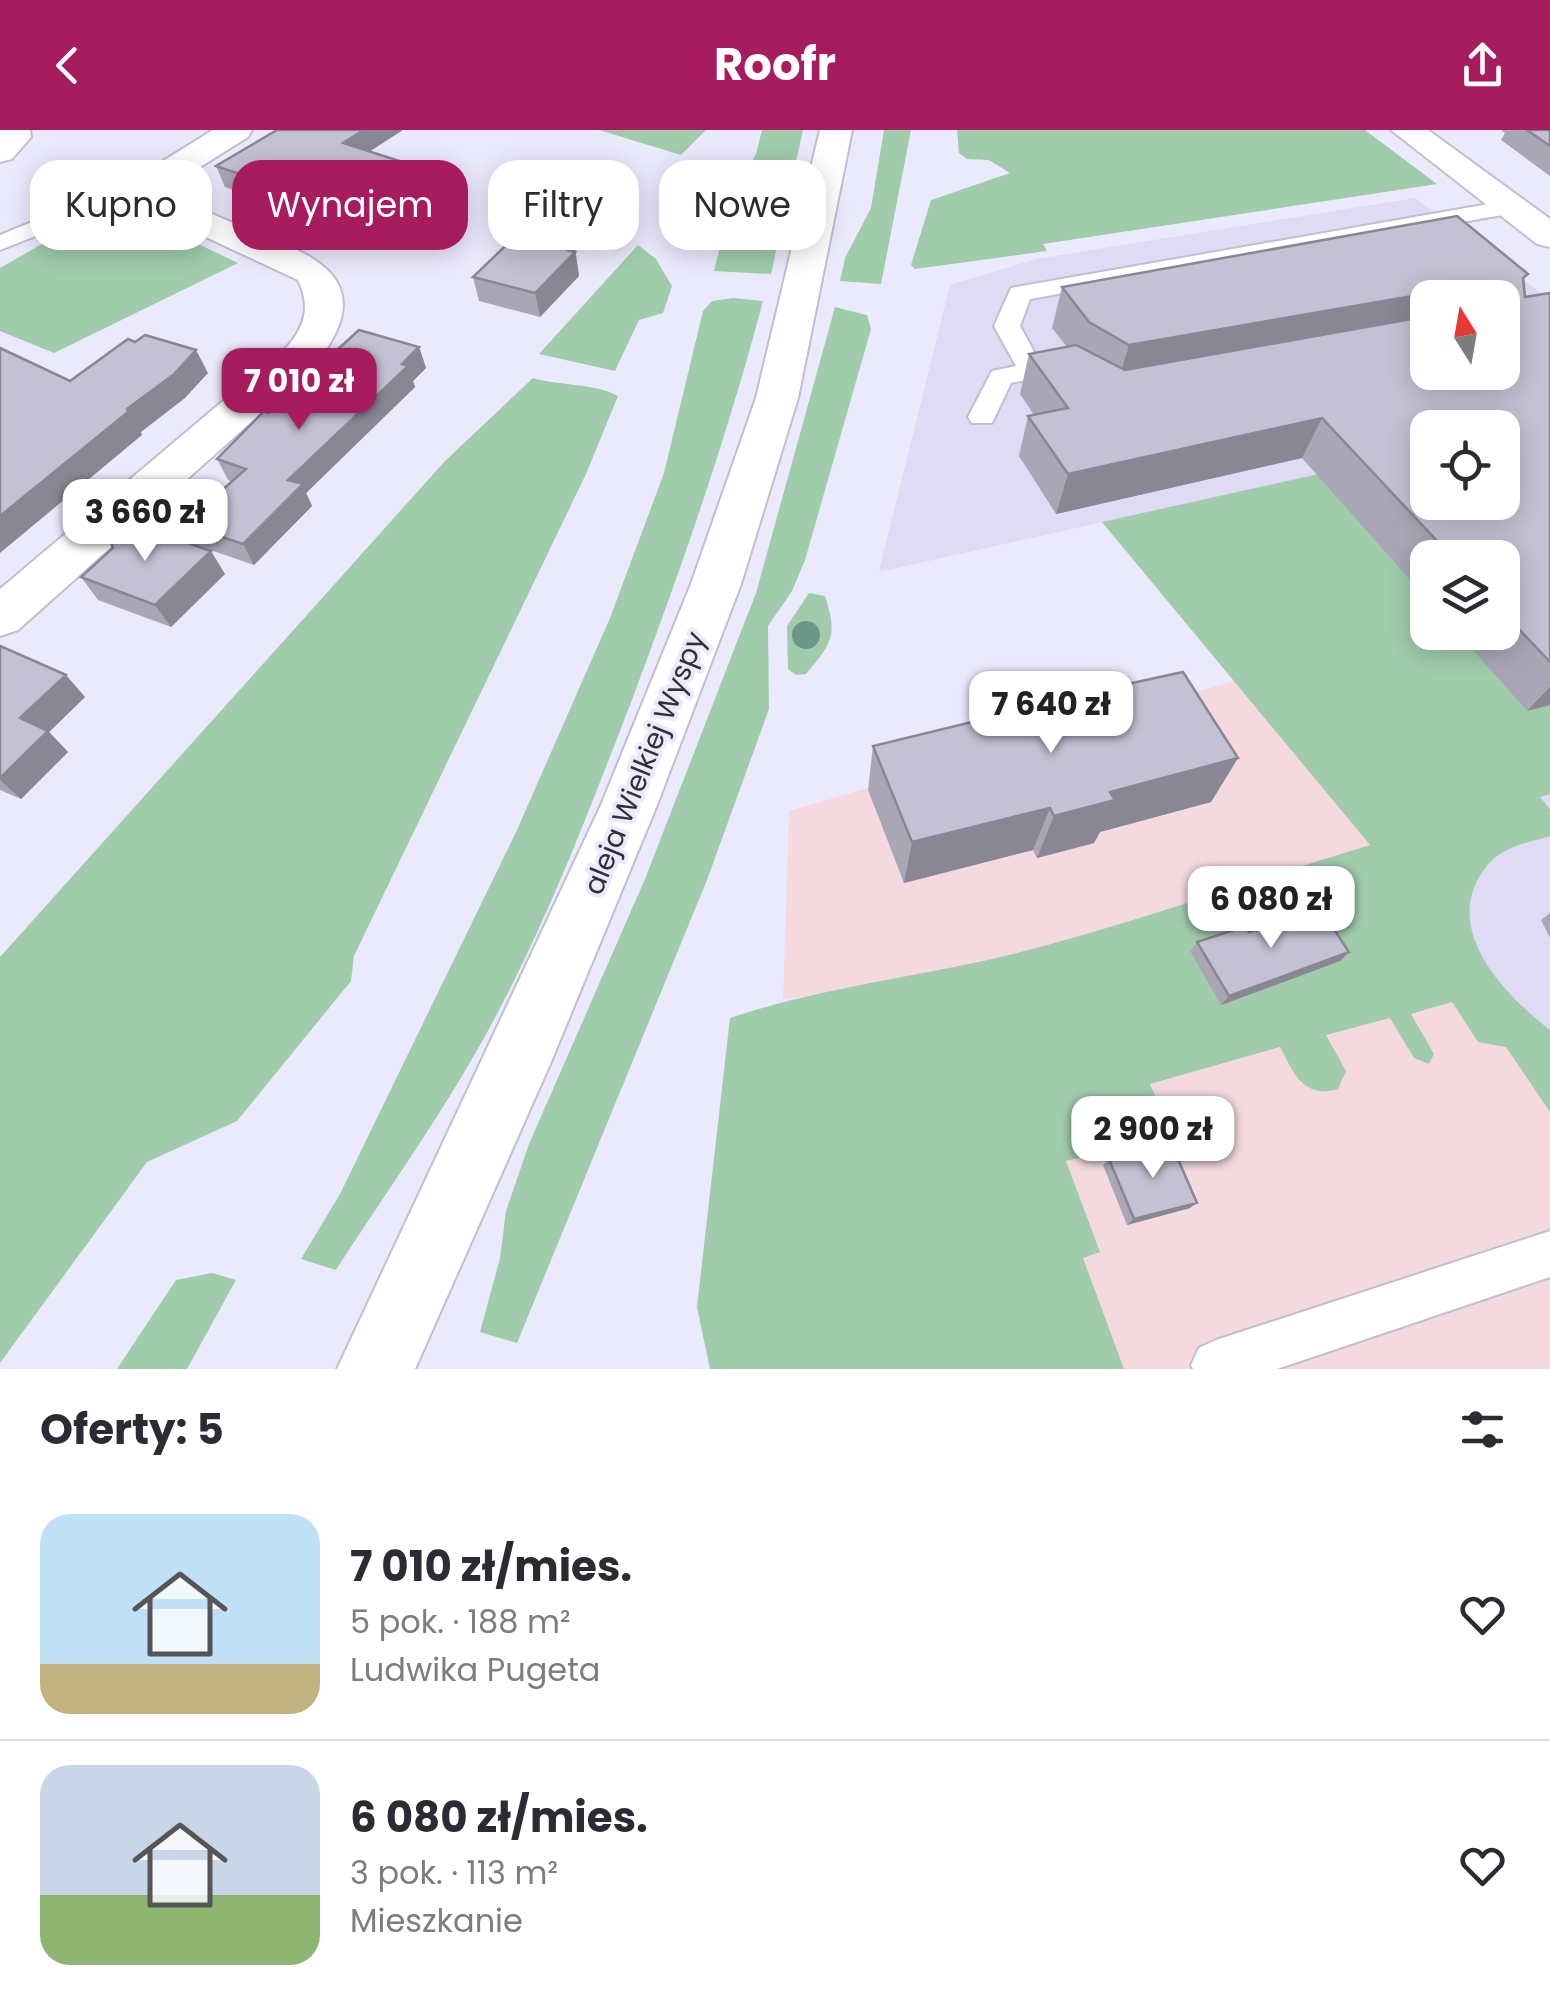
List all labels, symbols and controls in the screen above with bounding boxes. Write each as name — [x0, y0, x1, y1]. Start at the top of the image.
text: Roofr — [714, 33, 836, 96]
icon: back — [40, 38, 95, 93]
icon: share — [1455, 38, 1510, 93]
chip: Kupno — [30, 160, 212, 250]
chip: Wynajem — [232, 160, 468, 250]
chip: Filtry — [488, 160, 639, 250]
chip: Nowe — [659, 160, 826, 250]
north arrow — [1410, 280, 1520, 390]
map controls — [1410, 280, 1520, 650]
pin: 7 010 zł — [196, 348, 402, 433]
text: 7 010 zł — [244, 358, 354, 403]
button: locate — [1410, 410, 1520, 520]
pin: 3 660 zł — [42, 479, 248, 564]
text: 3 660 zł — [85, 489, 205, 534]
button: layers — [1410, 540, 1520, 650]
street label: aleja Wielkiej Wyspy — [574, 626, 715, 901]
pin: 7 640 zł — [948, 671, 1154, 756]
text: 7 640 zł — [991, 681, 1111, 726]
pin: 6 080 zł — [1168, 866, 1374, 951]
text: 6 080 zł — [1210, 876, 1332, 921]
pin: 2 900 zł — [1050, 1096, 1256, 1181]
text: 2 900 zł — [1093, 1106, 1213, 1151]
text: Oferty: 5 — [40, 1400, 224, 1459]
icon: filters — [1455, 1402, 1510, 1457]
text: 7 010 zł/mies. — [350, 1537, 632, 1596]
icon: home — [120, 1554, 240, 1674]
icon: heart — [1455, 1587, 1510, 1642]
text: 5 pok. · 188 m² — [350, 1599, 571, 1644]
text: Ludwika Pugeta — [350, 1647, 600, 1692]
text: 6 080 zł/mies. — [350, 1788, 648, 1847]
icon: home — [120, 1805, 240, 1925]
icon: heart — [1455, 1838, 1510, 1893]
text: 3 pok. · 113 m² — [350, 1850, 558, 1895]
text: Mieszkanie — [350, 1898, 523, 1943]

